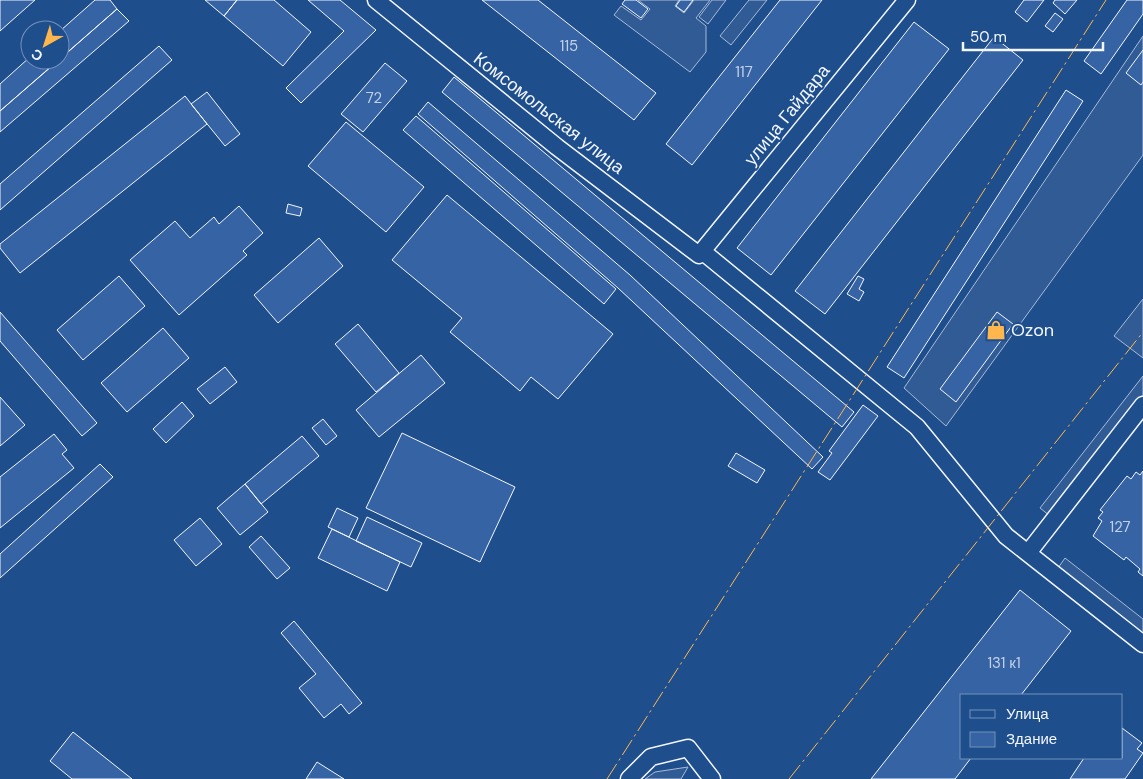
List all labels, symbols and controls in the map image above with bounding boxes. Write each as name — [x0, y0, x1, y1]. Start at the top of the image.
north arrow — [20, 20, 70, 70]
scale bar — [963, 20, 1103, 52]
text: 50 m — [970, 27, 1007, 47]
house number: 115 — [560, 36, 578, 56]
text: С — [27, 45, 46, 65]
street label: Комсомольская улица — [469, 47, 630, 180]
street label: улица Гайдара — [739, 59, 836, 171]
house number: 117 — [735, 62, 753, 82]
house number: 72 — [366, 88, 382, 108]
place label: Ozon — [1011, 318, 1054, 342]
shop icon: Ozon — [985, 319, 1007, 341]
house number: 127 — [1109, 517, 1131, 537]
house number: 131 к1 — [987, 653, 1021, 673]
legend — [960, 694, 1123, 759]
text: Улица — [1006, 704, 1049, 724]
text: Здание — [1006, 729, 1057, 749]

